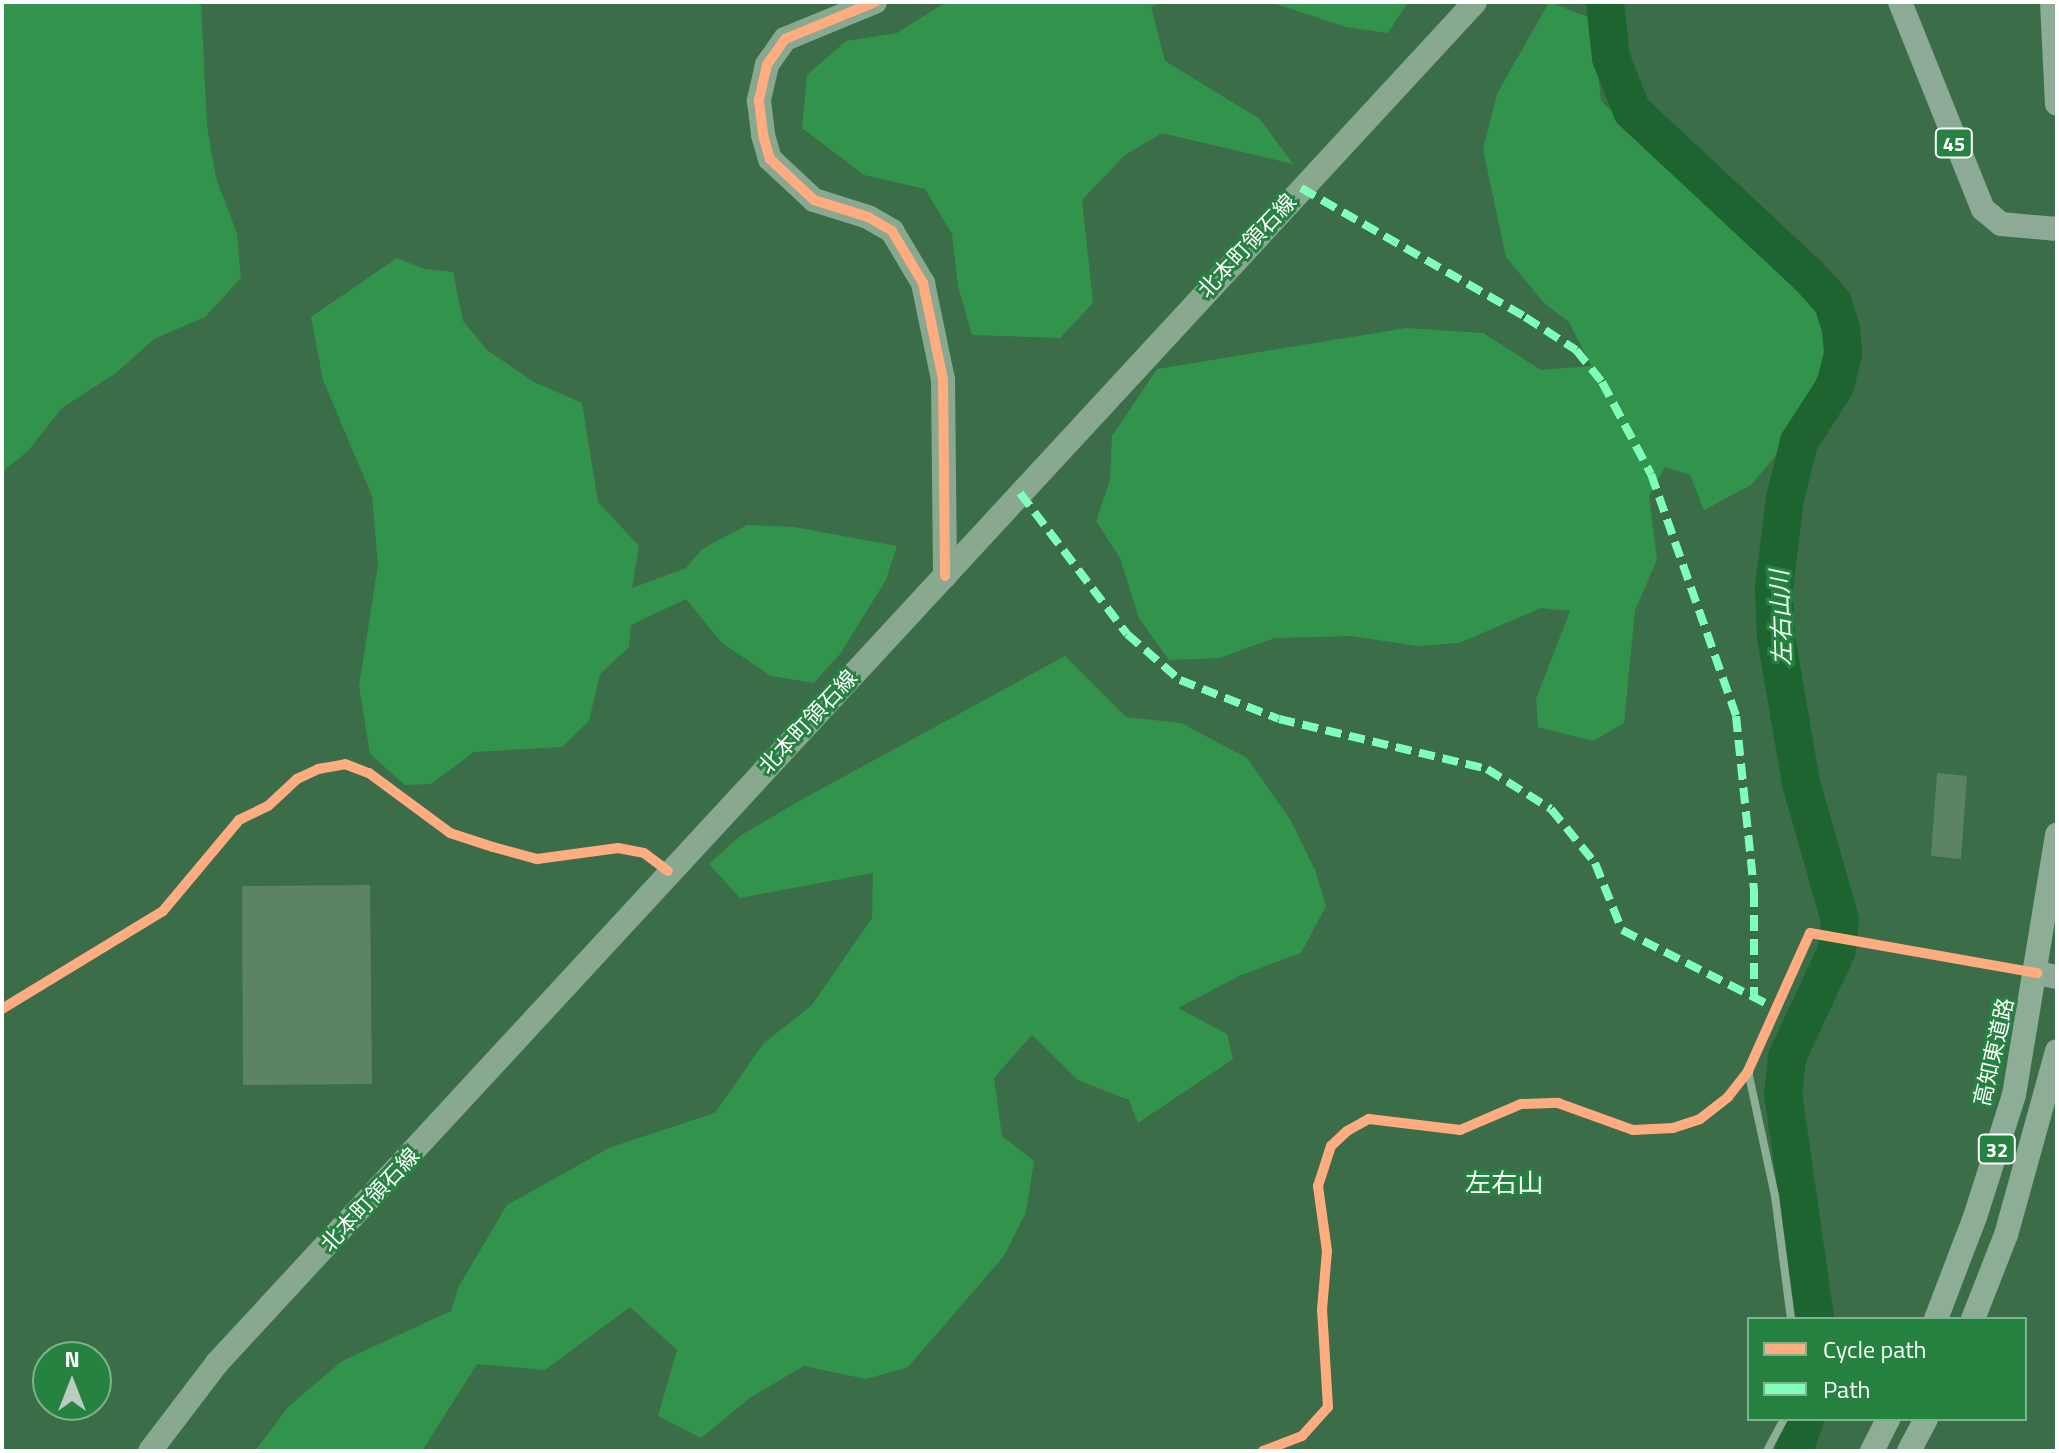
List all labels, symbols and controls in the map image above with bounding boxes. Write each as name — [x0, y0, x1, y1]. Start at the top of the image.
road number: 45 — [1934, 127, 1974, 159]
street label: 北本町領石線 — [1192, 189, 1302, 303]
water label: 左右山川 — [1765, 570, 1797, 666]
street label: 北本町領石線 — [753, 665, 863, 779]
street label: 高知東道路 — [1969, 995, 2019, 1109]
road number: 32 — [1977, 1133, 2017, 1165]
street label: 北本町領石線 — [315, 1143, 425, 1257]
district label: 左右山 — [1465, 1167, 1543, 1199]
legend — [1747, 1317, 2027, 1421]
text: Cycle path — [1823, 1331, 1926, 1367]
north arrow — [32, 1341, 112, 1421]
text: N — [64, 1342, 80, 1376]
text: Path — [1823, 1371, 1870, 1407]

